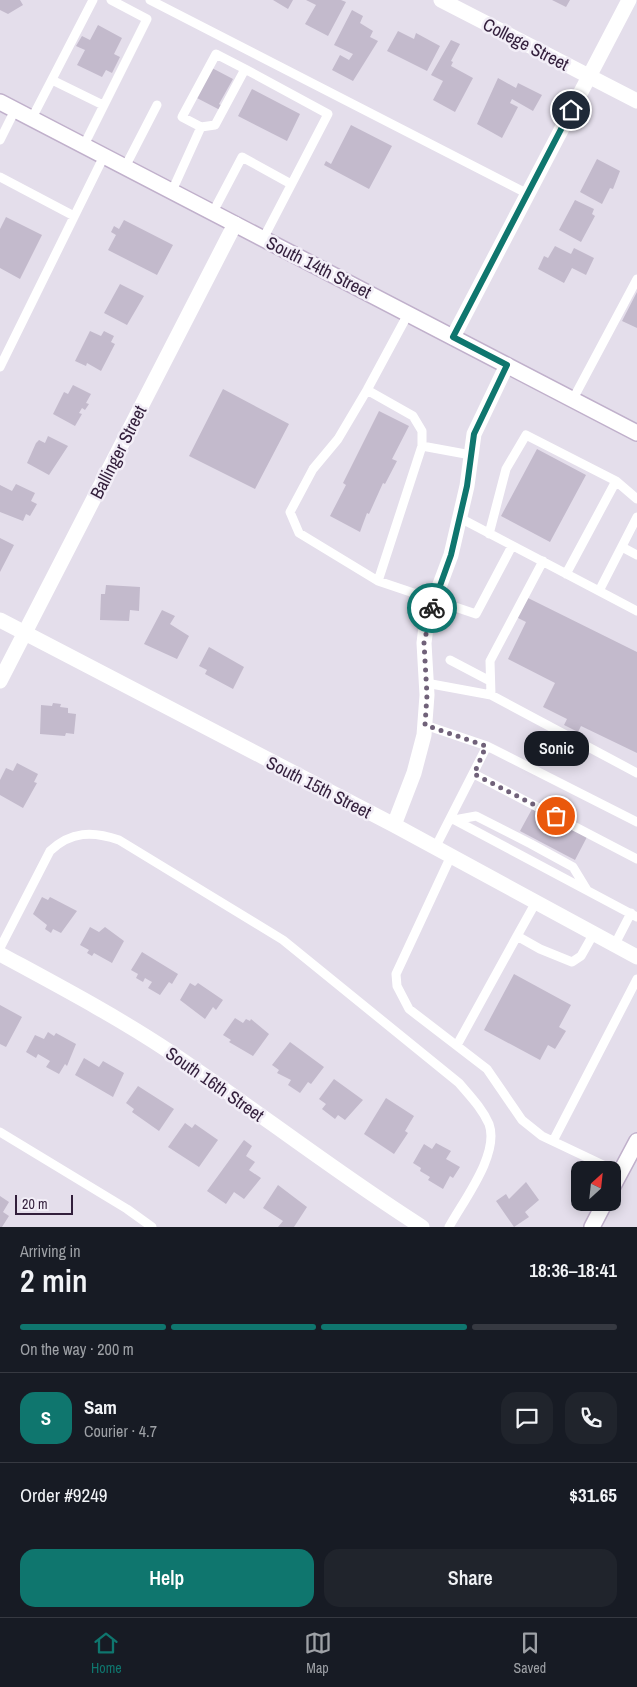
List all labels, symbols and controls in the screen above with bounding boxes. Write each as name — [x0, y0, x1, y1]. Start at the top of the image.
street label: College Street — [479, 12, 573, 76]
pin — [550, 89, 592, 131]
icon: home — [557, 96, 585, 124]
street label: South 14th Street — [262, 230, 376, 304]
street label: Ballinger Street — [84, 401, 152, 503]
courier — [407, 583, 457, 633]
icon: bike — [418, 594, 446, 622]
callout: Sonic — [524, 731, 588, 766]
text: Sonic — [539, 737, 574, 759]
street label: South 15th Street — [262, 750, 376, 824]
pin — [535, 795, 577, 837]
icon: bag — [542, 802, 570, 830]
street label: South 16th Street — [161, 1041, 269, 1127]
north arrow — [571, 1161, 621, 1211]
map controls — [571, 1161, 621, 1211]
scale bar — [15, 1192, 72, 1215]
text: 20 m — [22, 1195, 48, 1213]
text: Arriving in — [20, 1240, 81, 1262]
text: 18:36–18:41 — [529, 1257, 617, 1283]
text: 2 min — [20, 1259, 88, 1302]
text: On the way · 200 m — [20, 1338, 134, 1360]
button: chat — [501, 1392, 553, 1444]
button: phone — [565, 1392, 617, 1444]
text: Sam — [84, 1394, 117, 1420]
text: S — [41, 1405, 51, 1431]
text: Courier · 4.7 — [84, 1420, 157, 1442]
text: Order #9249 — [20, 1482, 107, 1508]
text: $31.65 — [569, 1482, 617, 1508]
button: Help — [20, 1549, 314, 1607]
button: Share — [324, 1549, 617, 1607]
tab: Home — [91, 1629, 122, 1677]
tab: Map — [304, 1629, 332, 1677]
tab: Saved — [513, 1629, 546, 1677]

